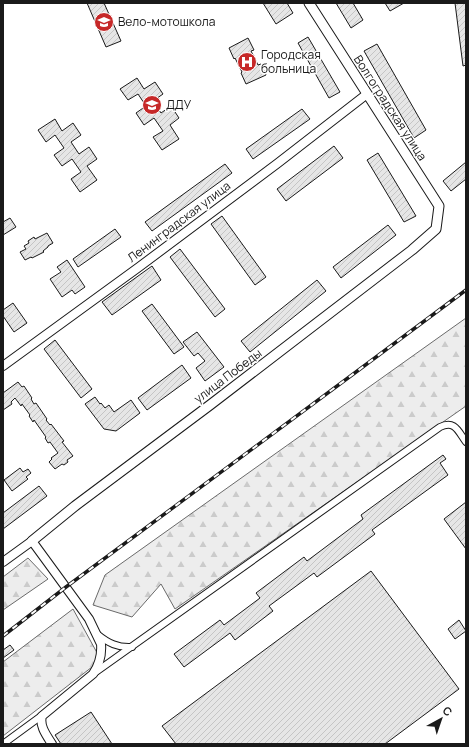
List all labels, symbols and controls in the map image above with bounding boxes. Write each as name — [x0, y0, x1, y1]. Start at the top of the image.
school or university icon: Вело-мотошкола — [93, 11, 115, 33]
place label: Вело-мотошкола — [118, 13, 215, 30]
place label: Городская больница — [261, 46, 321, 77]
hospital icon: Городская больница — [236, 51, 258, 73]
street label: Волгоградская улица — [350, 52, 431, 164]
school or university icon: ДДУ — [141, 94, 163, 116]
place label: ДДУ — [166, 96, 192, 113]
street label: Ленинградская улица — [124, 177, 234, 266]
street label: улица Победы — [190, 344, 265, 407]
north arrow — [421, 699, 461, 739]
text: С — [440, 703, 456, 719]

